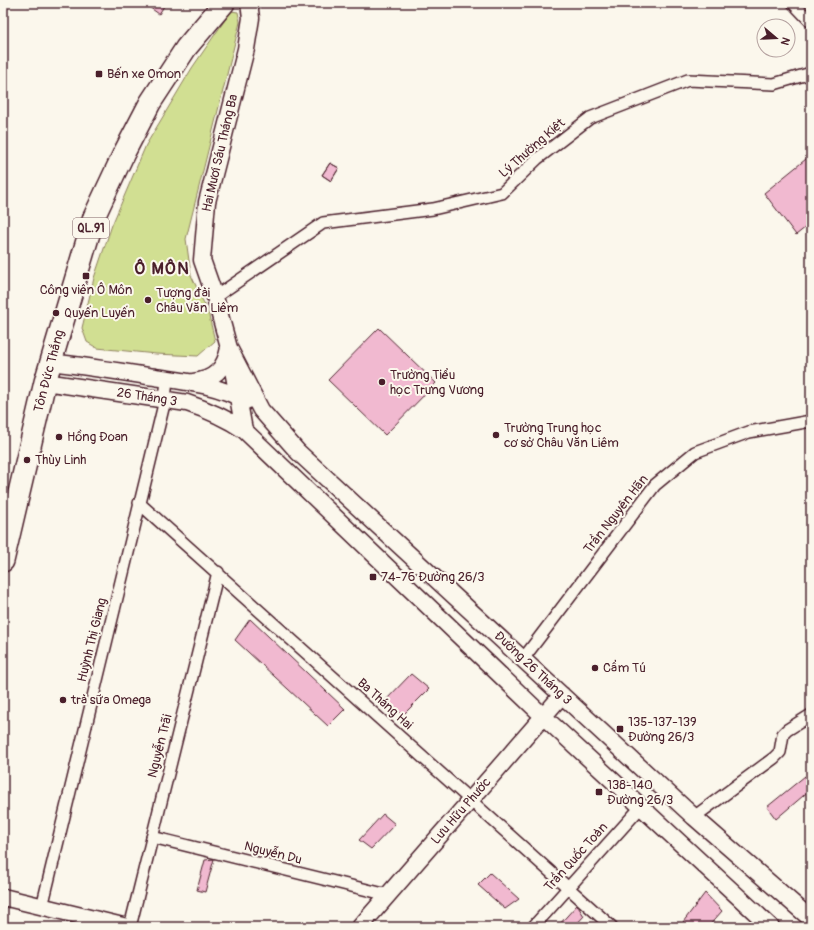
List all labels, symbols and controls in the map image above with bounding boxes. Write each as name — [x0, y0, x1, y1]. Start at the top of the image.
north arrow — [756, 18, 796, 58]
text: N — [777, 35, 792, 47]
place label: Bến xe Omon — [107, 66, 181, 82]
marker: Bến xe Omon — [94, 69, 104, 79]
street label: Hai Mươi Sáu Tháng Ba — [199, 93, 241, 213]
street label: Lý Thường Kiệt — [496, 115, 569, 181]
road number: QL.91 — [73, 218, 109, 238]
district label: Ô MÔN — [134, 258, 190, 279]
marker: Công viên Ô Môn — [81, 271, 91, 281]
place label: Công viên Ô Môn — [40, 282, 132, 298]
place label: Tượng đài Châu Văn Liêm — [156, 285, 238, 316]
marker: Tượng đài Châu Văn Liêm — [143, 295, 153, 305]
place label: Quyến Luyến — [64, 305, 135, 321]
marker: Quyến Luyến — [51, 308, 61, 318]
street label: Tôn Đức Thắng — [30, 328, 68, 414]
place label: Trường Tiểu học Trưng Vương — [390, 367, 484, 398]
marker: Trường Tiểu học Trưng Vương — [377, 377, 387, 387]
street label: 26 Tháng 3 — [116, 384, 178, 410]
place label: Trường Trung học cơ sở Châu Văn Liêm — [504, 420, 619, 451]
place label: Hồng Đoan — [67, 429, 128, 445]
marker: Trường Trung học cơ sở Châu Văn Liêm — [491, 430, 501, 440]
marker: Hồng Đoan — [54, 432, 64, 442]
place label: Thùy Linh — [35, 452, 86, 468]
marker: Thùy Linh — [22, 455, 32, 465]
street label: Trần Nguyên Hãn — [580, 471, 652, 556]
place label: 74-76 Đường 26/3 — [381, 569, 485, 585]
marker: 74-76 Đường 26/3 — [368, 572, 378, 582]
street label: Huỳnh Thị Giang — [74, 596, 110, 684]
street label: Đường 26 Tháng 3 — [491, 628, 575, 708]
place label: Cẩm Tú — [603, 659, 646, 676]
marker: Cẩm Tú — [590, 663, 600, 673]
street label: Ba Tháng Hai — [354, 675, 416, 733]
place label: trà sữa Omega — [70, 692, 151, 708]
marker: trà sữa Omega — [58, 695, 68, 705]
street label: Nguyễn Trãi — [144, 713, 176, 779]
place label: 135-137-139 Đường 26/3 — [628, 714, 697, 745]
marker: 135-137-139 Đường 26/3 — [615, 724, 625, 734]
street label: Lưu Hữu Phước — [428, 774, 495, 848]
place label: 138-140 Đường 26/3 — [607, 777, 673, 808]
marker: 138-140 Đường 26/3 — [594, 787, 604, 797]
street label: Trần Quốc Toản — [540, 819, 611, 895]
street label: Nguyễn Du — [242, 838, 304, 868]

